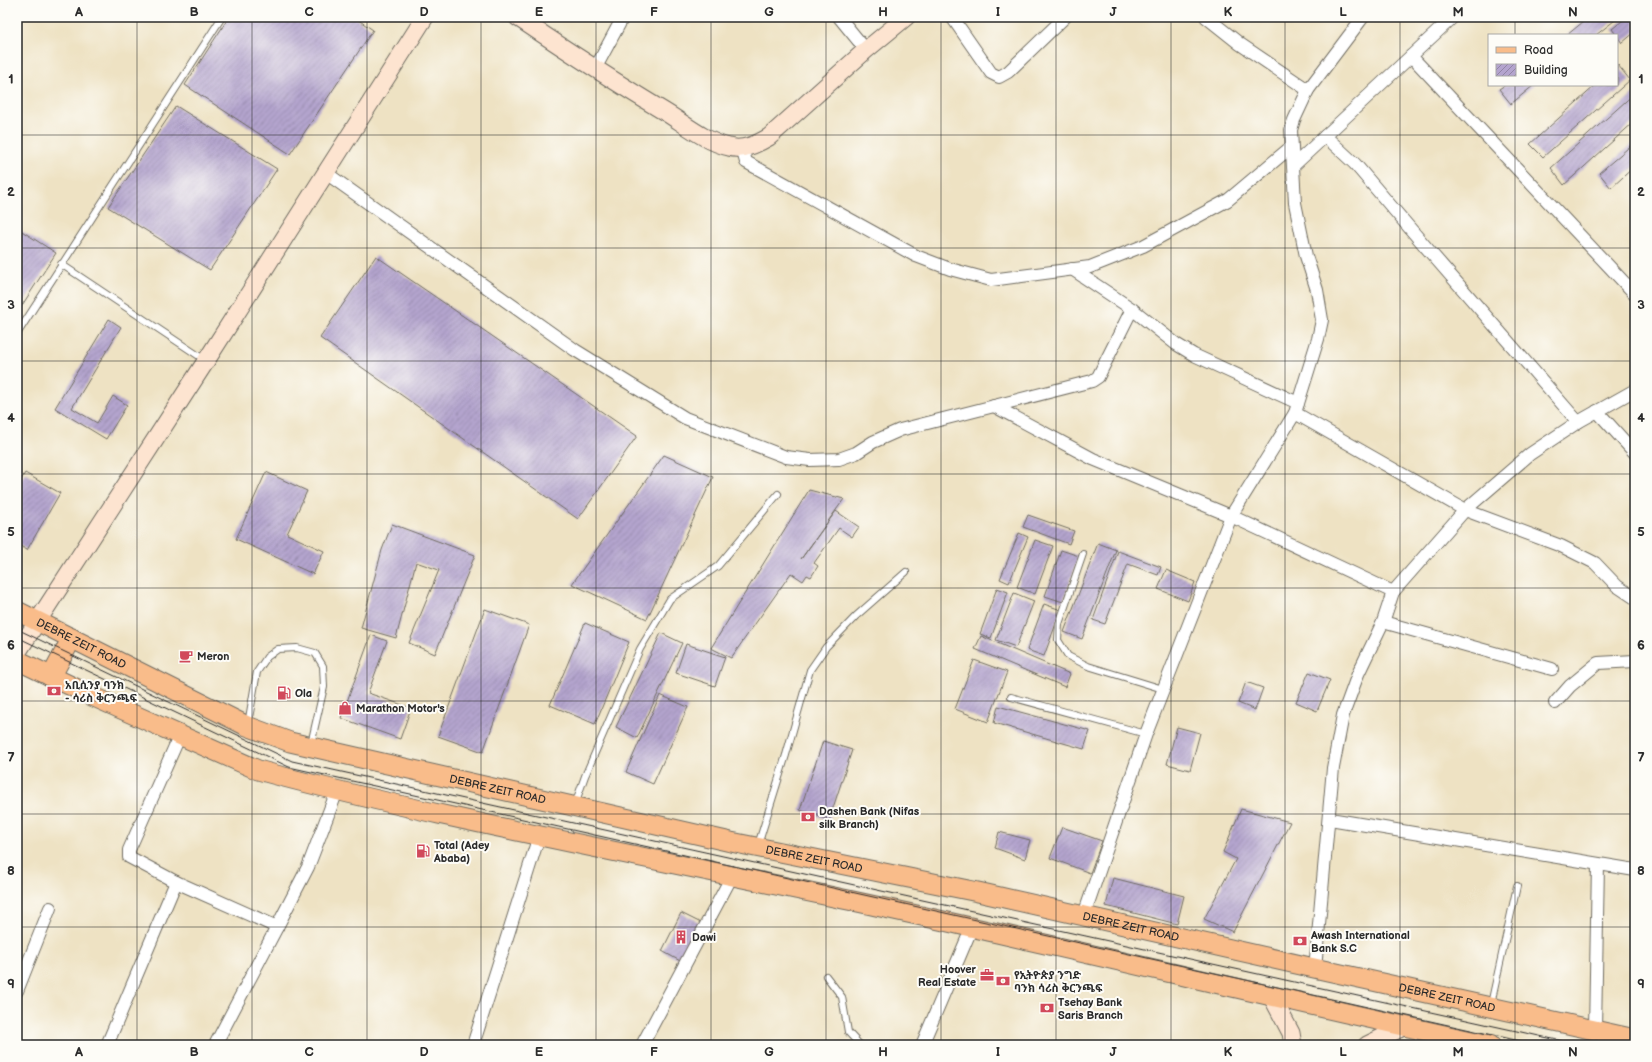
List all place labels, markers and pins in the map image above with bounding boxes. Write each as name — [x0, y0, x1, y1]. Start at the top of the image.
cafe icon: Meron — [178, 648, 194, 664]
place label: Meron — [197, 650, 229, 663]
place label: አቢሲንያ ባንክ - ሳሪስ ቅርንጫፍ — [65, 679, 138, 705]
bank icon: አቢሲንያ ባንክ - ሳሪስ ቅርንጫፍ — [46, 683, 62, 699]
fuel station icon: Ola — [276, 685, 292, 701]
place label: Ola — [295, 687, 312, 700]
shop icon: Marathon Motor's — [337, 700, 353, 716]
place label: Marathon Motor's — [356, 702, 445, 715]
place label: Dashen Bank (Nifas silk Branch) — [819, 805, 920, 831]
bank icon: Dashen Bank (Nifas silk Branch) — [800, 809, 816, 825]
place label: Total (Adey Ababa) — [433, 839, 489, 865]
fuel station icon: Total (Adey Ababa) — [415, 843, 431, 859]
building icon: Dawi — [673, 929, 689, 945]
place label: Awash International Bank S.C — [1310, 929, 1410, 955]
place label: Dawi — [692, 931, 716, 944]
bank icon: Awash International Bank S.C — [1292, 933, 1308, 949]
place label: Hoover Real Estate — [918, 963, 977, 989]
office icon: Hoover Real Estate — [979, 967, 995, 983]
place label: የኢትዮጵያ ንግድ ባንክ ሳሪስ ቅርንጫፍ — [1014, 969, 1103, 995]
bank icon: የኢትዮጵያ ንግድ ባንክ ሳሪስ ቅርንጫፍ — [995, 973, 1011, 989]
place label: Tsehay Bank Saris Branch — [1058, 996, 1123, 1022]
bank icon: Tsehay Bank Saris Branch — [1039, 1000, 1055, 1016]

